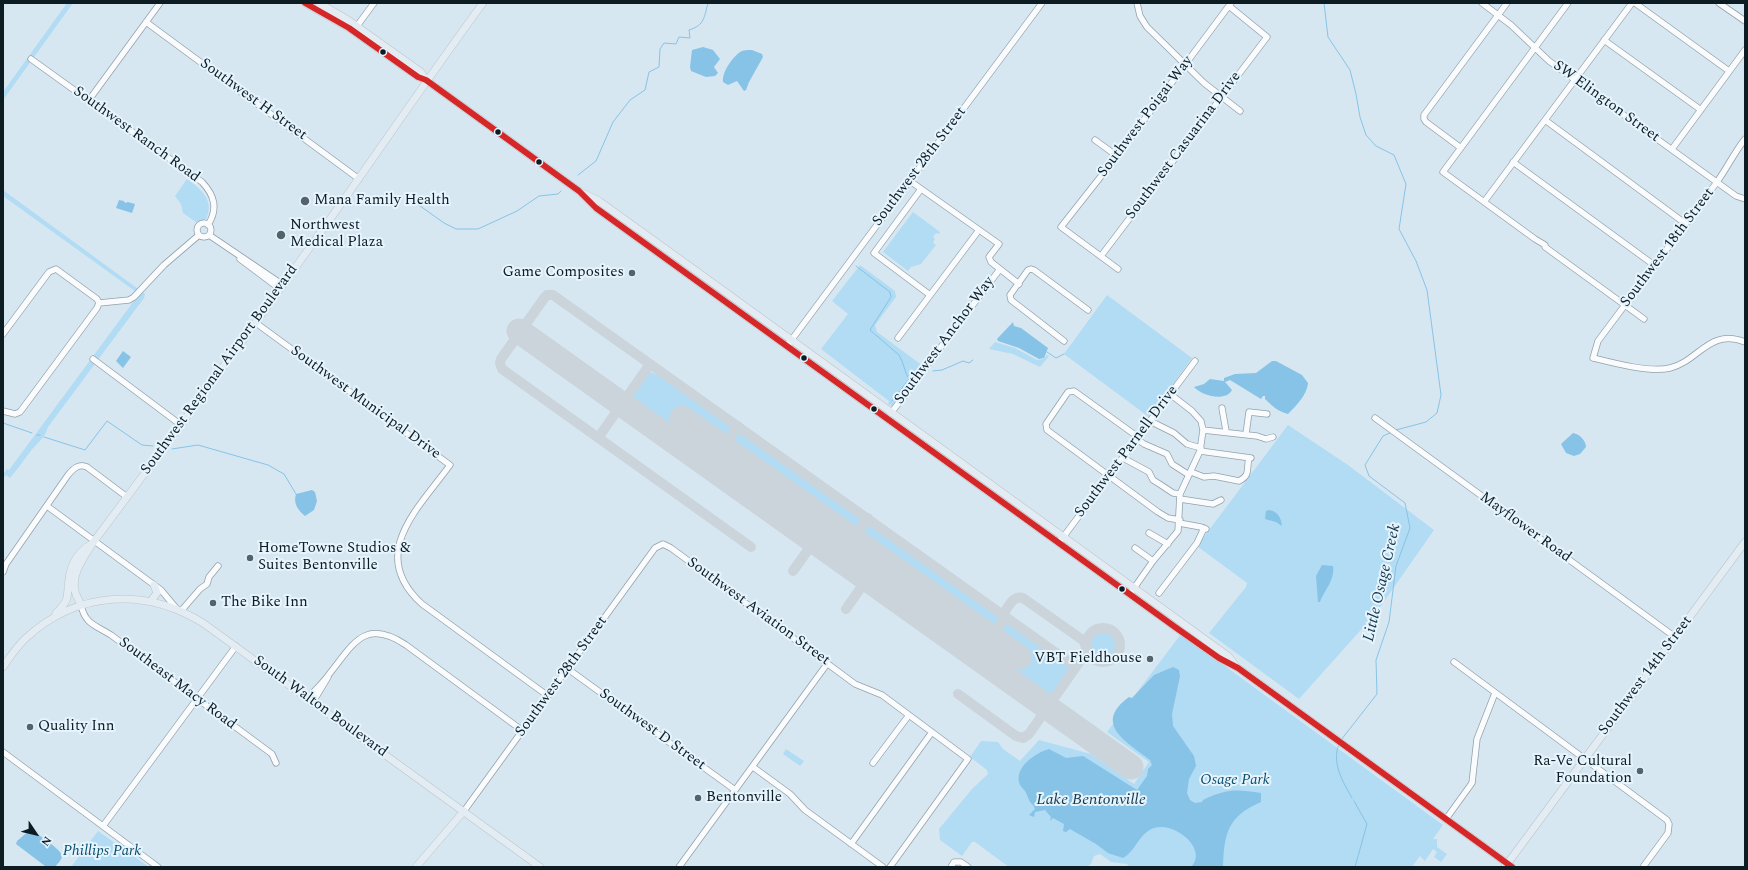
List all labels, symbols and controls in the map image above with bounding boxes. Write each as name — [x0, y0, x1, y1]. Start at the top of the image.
unlabelled marker — [378, 47, 388, 57]
street label: Southwest Poigai Way — [1094, 53, 1198, 181]
street label: Southwest H Street — [196, 55, 310, 145]
street label: SW Elington Street — [1549, 57, 1663, 147]
street label: Southwest Casuarina Drive — [1123, 69, 1245, 223]
street label: Southwest Ranch Road — [69, 83, 203, 187]
street label: Southwest 28th Street — [869, 104, 971, 230]
unlabelled marker — [493, 127, 503, 137]
unlabelled marker — [534, 157, 544, 167]
street label: Southwest 18th Street — [1617, 185, 1719, 311]
place label: Mana Family Health — [314, 192, 450, 210]
marker: Mana Family Health — [299, 195, 311, 207]
place label: Northwest Medical Plaza — [290, 217, 383, 252]
marker: Northwest Medical Plaza — [275, 229, 287, 241]
street label: Southwest Regional Airport Boulevard — [138, 261, 302, 479]
place label: Game Composites — [502, 264, 624, 282]
marker: Game Composites — [627, 268, 637, 278]
street label: Southwest Anchor Way — [891, 274, 999, 408]
street label: Southwest Municipal Drive — [286, 342, 444, 464]
unlabelled marker — [799, 353, 809, 363]
street label: Southwest Parnell Drive — [1072, 383, 1182, 521]
unlabelled marker — [869, 404, 879, 414]
street label: Mayflower Road — [1476, 489, 1574, 567]
water label: Little Osage Creek — [1360, 522, 1406, 644]
place label: HomeTowne Studios & Suites Bentonville — [258, 540, 411, 575]
marker: HomeTowne Studios & Suites Bentonville — [245, 553, 255, 563]
street label: Southwest Aviation Street — [683, 554, 833, 670]
unlabelled marker — [1117, 584, 1127, 594]
place label: The Bike Inn — [221, 594, 308, 612]
marker: The Bike Inn — [208, 598, 218, 608]
street label: Southwest 28th Street — [512, 613, 612, 741]
street label: Southwest 14th Street — [1595, 613, 1697, 739]
street label: Southeast Macy Road — [115, 634, 239, 734]
place label: VBT Fieldhouse — [1034, 650, 1142, 668]
street label: South Walton Boulevard — [249, 652, 391, 762]
marker: VBT Fieldhouse — [1145, 654, 1155, 664]
street label: Southwest D Street — [595, 685, 709, 775]
place label: Quality Inn — [38, 718, 114, 736]
marker: Quality Inn — [25, 722, 35, 732]
place label: Ra-Ve Cultural Foundation — [1533, 753, 1632, 788]
marker: Ra-Ve Cultural Foundation — [1635, 766, 1645, 776]
park label: Osage Park — [1200, 772, 1270, 790]
place label: Bentonville — [706, 789, 782, 807]
water label: Lake Bentonville — [1036, 791, 1146, 811]
marker: Bentonville — [693, 793, 703, 803]
north arrow — [16, 814, 56, 854]
text: N — [37, 833, 56, 850]
park label: Phillips Park — [63, 843, 141, 861]

